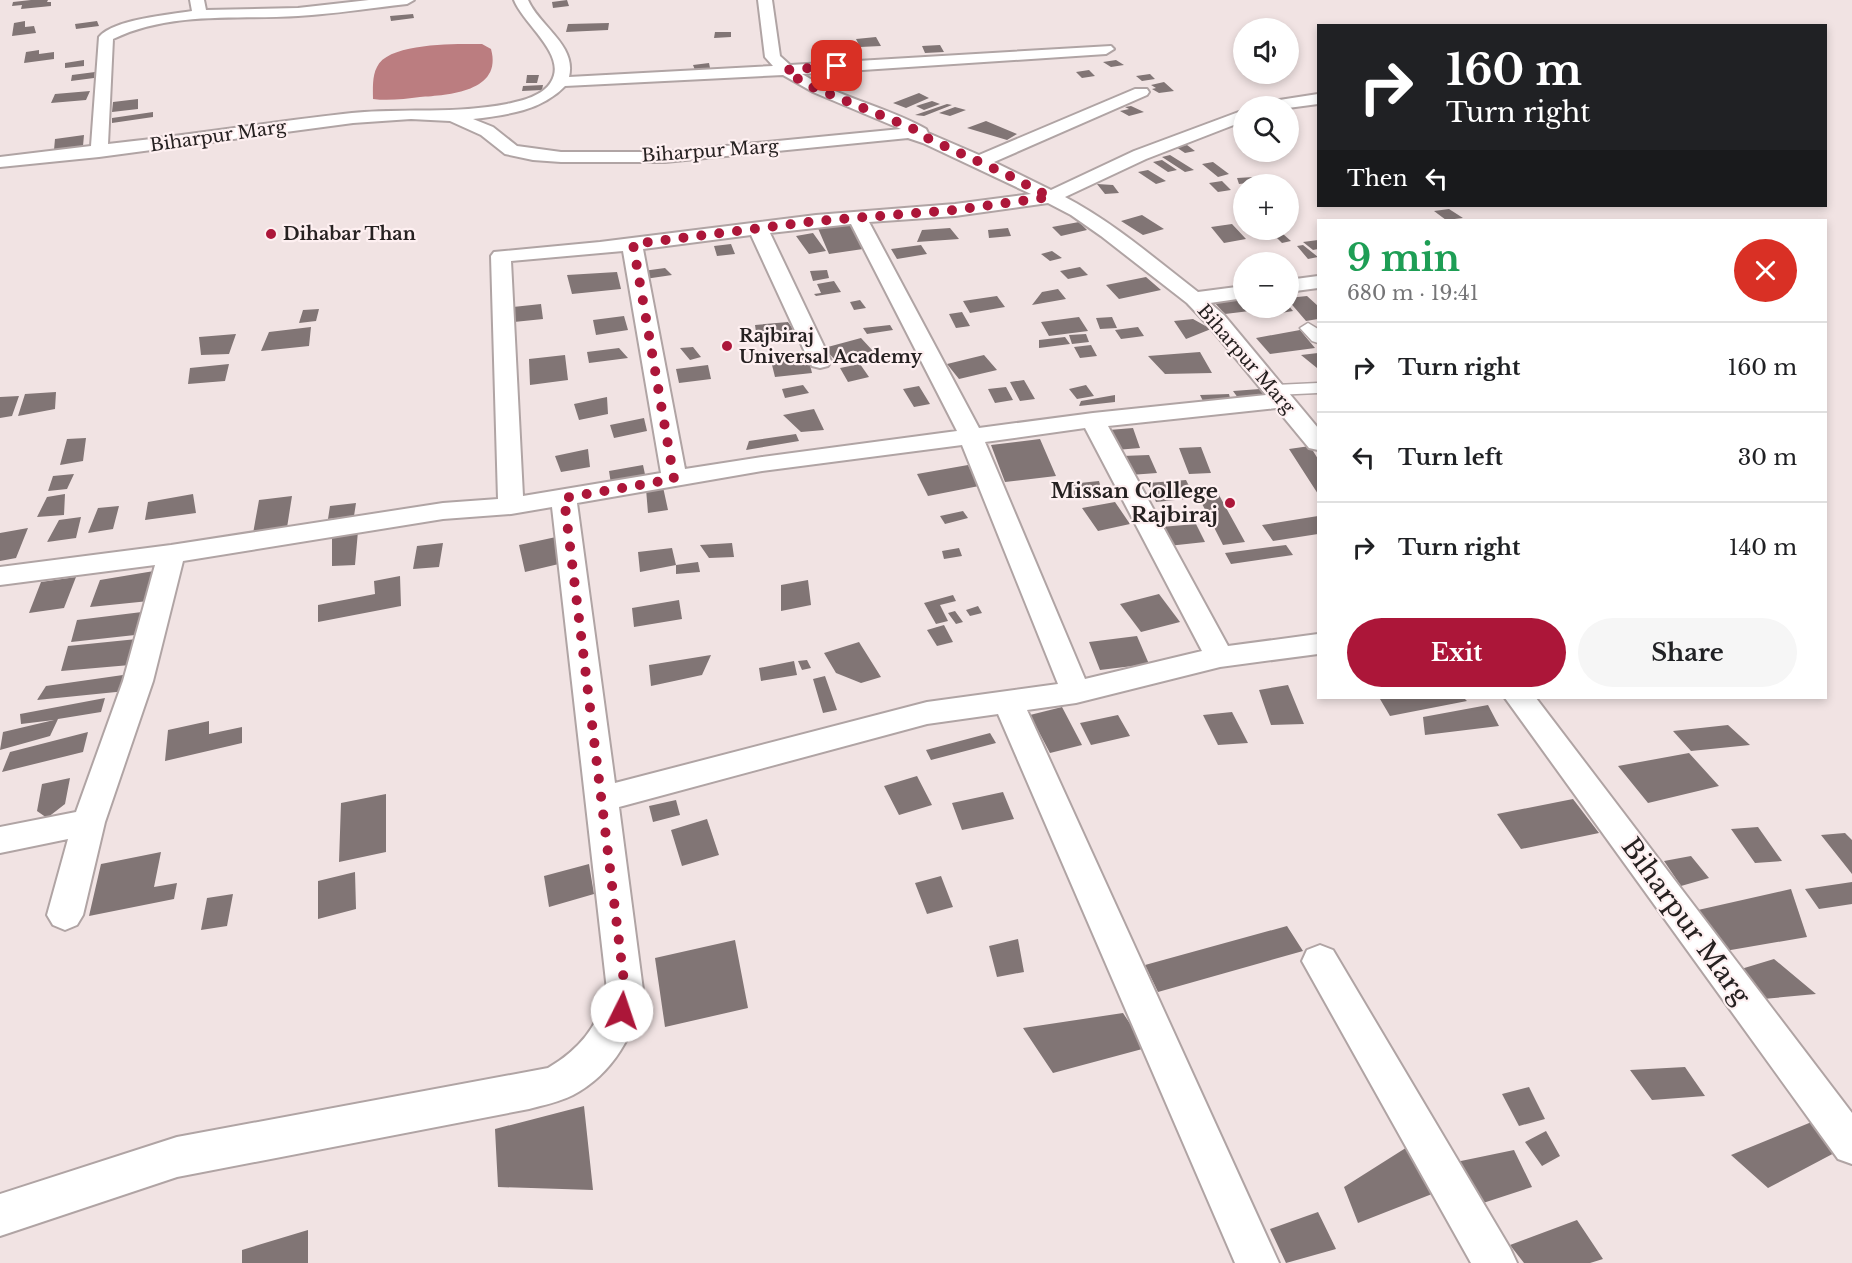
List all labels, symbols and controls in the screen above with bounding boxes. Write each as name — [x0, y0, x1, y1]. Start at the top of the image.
map controls — [1233, 18, 1299, 318]
button: sound — [1233, 18, 1299, 84]
pin — [811, 40, 862, 91]
text: 160 m — [1446, 44, 1582, 96]
icon: right — [1347, 48, 1425, 126]
icon: arrive — [820, 49, 853, 82]
button: search — [1233, 96, 1299, 162]
text: Turn right — [1446, 96, 1590, 129]
street label: Biharpur Marg — [148, 116, 288, 156]
street label: Biharpur Marg — [641, 135, 780, 167]
icon: left — [1420, 162, 1453, 195]
text: Then — [1347, 165, 1408, 192]
button: + — [1233, 174, 1299, 240]
place label: Dihabar Than — [283, 223, 416, 245]
marker: Dihabar Than — [264, 227, 278, 241]
text: 9 min — [1347, 236, 1460, 281]
button: close — [1734, 239, 1797, 302]
button: − — [1233, 252, 1299, 318]
text: 680 m · 19:41 — [1347, 281, 1479, 305]
street label: Biharpur Marg — [1193, 300, 1300, 418]
place label: Rajbiraj Universal Academy — [739, 325, 923, 368]
marker: Rajbiraj Universal Academy — [720, 339, 734, 353]
icon: right — [1347, 351, 1380, 384]
text: Turn right — [1398, 354, 1520, 381]
text: 160 m — [1727, 354, 1797, 381]
icon: left — [1347, 441, 1380, 474]
text: Turn left — [1398, 444, 1503, 471]
text: 30 m — [1738, 444, 1797, 471]
place label: Missan College Rajbiraj — [1051, 478, 1218, 528]
marker: Missan College Rajbiraj — [1223, 496, 1237, 510]
icon: right — [1347, 531, 1380, 564]
text: Turn right — [1398, 534, 1520, 561]
text: 140 m — [1729, 534, 1797, 561]
button: Exit — [1347, 618, 1566, 687]
button: Share — [1578, 618, 1797, 687]
street label: Biharpur Marg — [1615, 831, 1758, 1011]
position arrow — [590, 979, 654, 1043]

